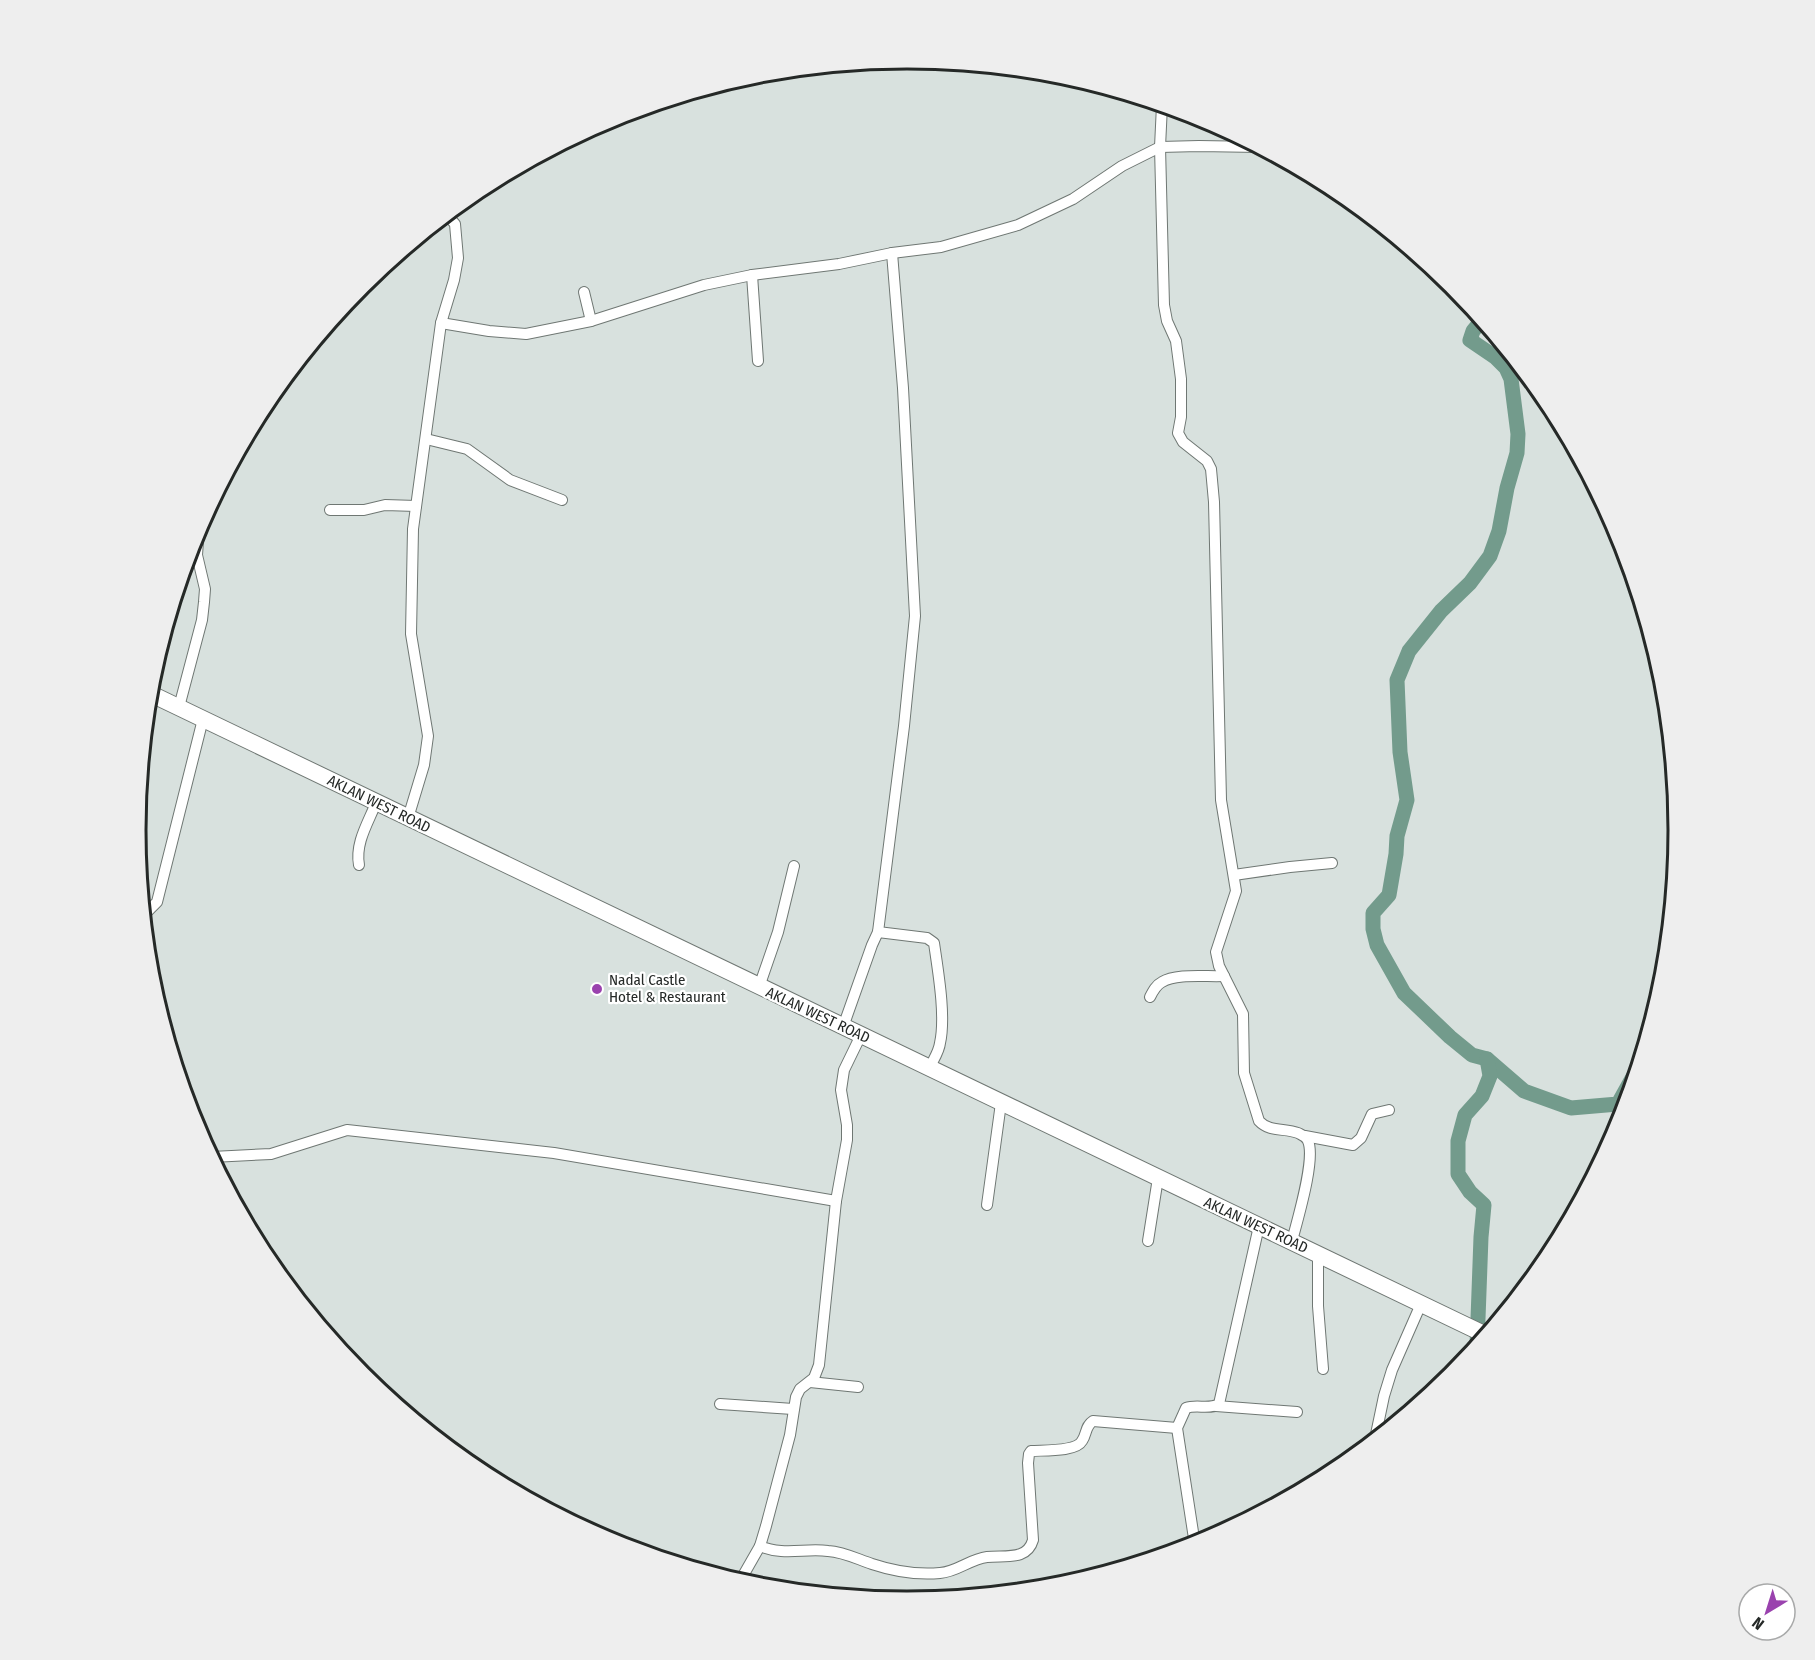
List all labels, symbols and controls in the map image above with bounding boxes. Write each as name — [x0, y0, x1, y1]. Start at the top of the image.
street label: AKLAN WEST ROAD — [324, 771, 434, 837]
place label: Nadal Castle Hotel & Restaurant — [609, 971, 726, 1006]
marker: Nadal Castle Hotel & Restaurant — [590, 982, 604, 996]
street label: AKLAN WEST ROAD — [763, 983, 873, 1047]
street label: AKLAN WEST ROAD — [1201, 1193, 1311, 1257]
north arrow — [1737, 1582, 1797, 1642]
text: N — [1748, 1613, 1768, 1634]

